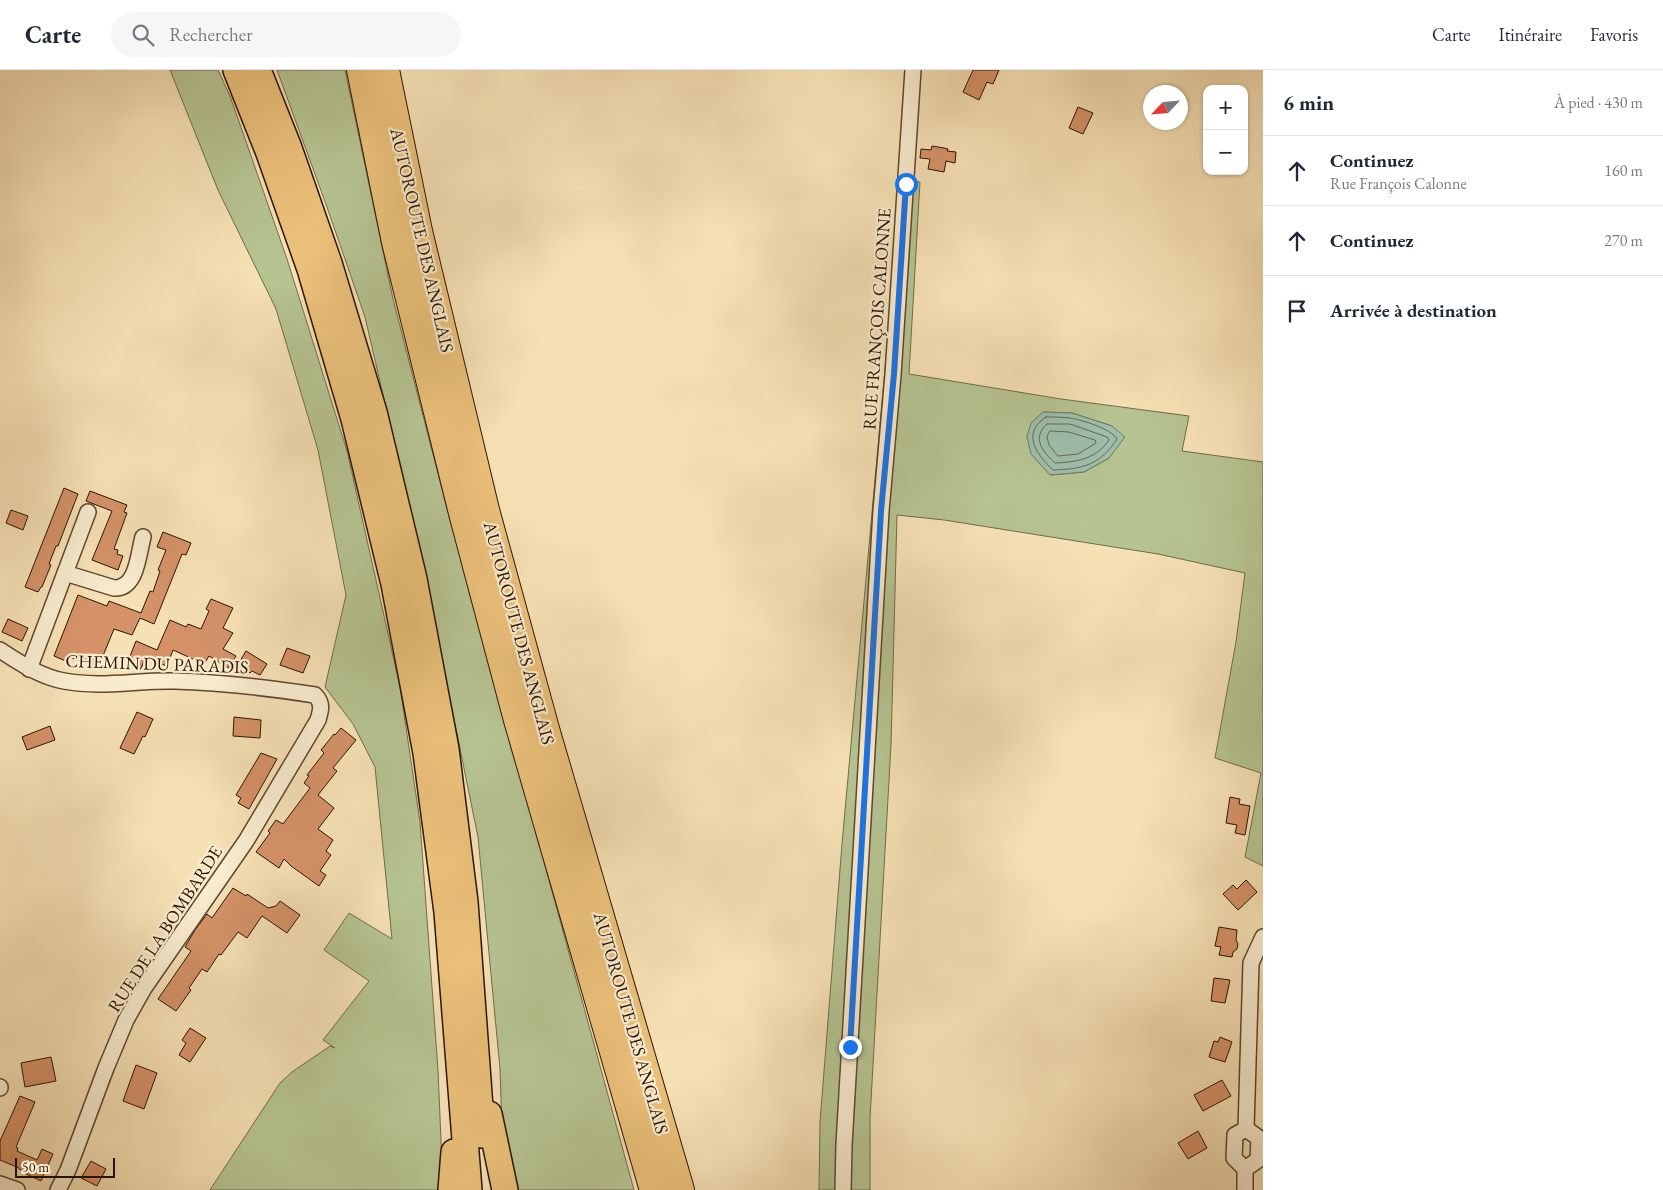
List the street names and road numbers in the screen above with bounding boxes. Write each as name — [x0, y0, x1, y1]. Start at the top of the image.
street label: AUTOROUTE DES ANGLAIS — [385, 124, 460, 354]
street label: RUE FRANÇOIS CALONNE — [857, 207, 896, 431]
street label: AUTOROUTE DES ANGLAIS — [478, 518, 560, 747]
street label: CHEMIN DU PARADIS — [65, 649, 249, 678]
street label: RUE DE LA BOMBARDE — [102, 841, 227, 1016]
street label: AUTOROUTE DES ANGLAIS — [588, 908, 674, 1136]

